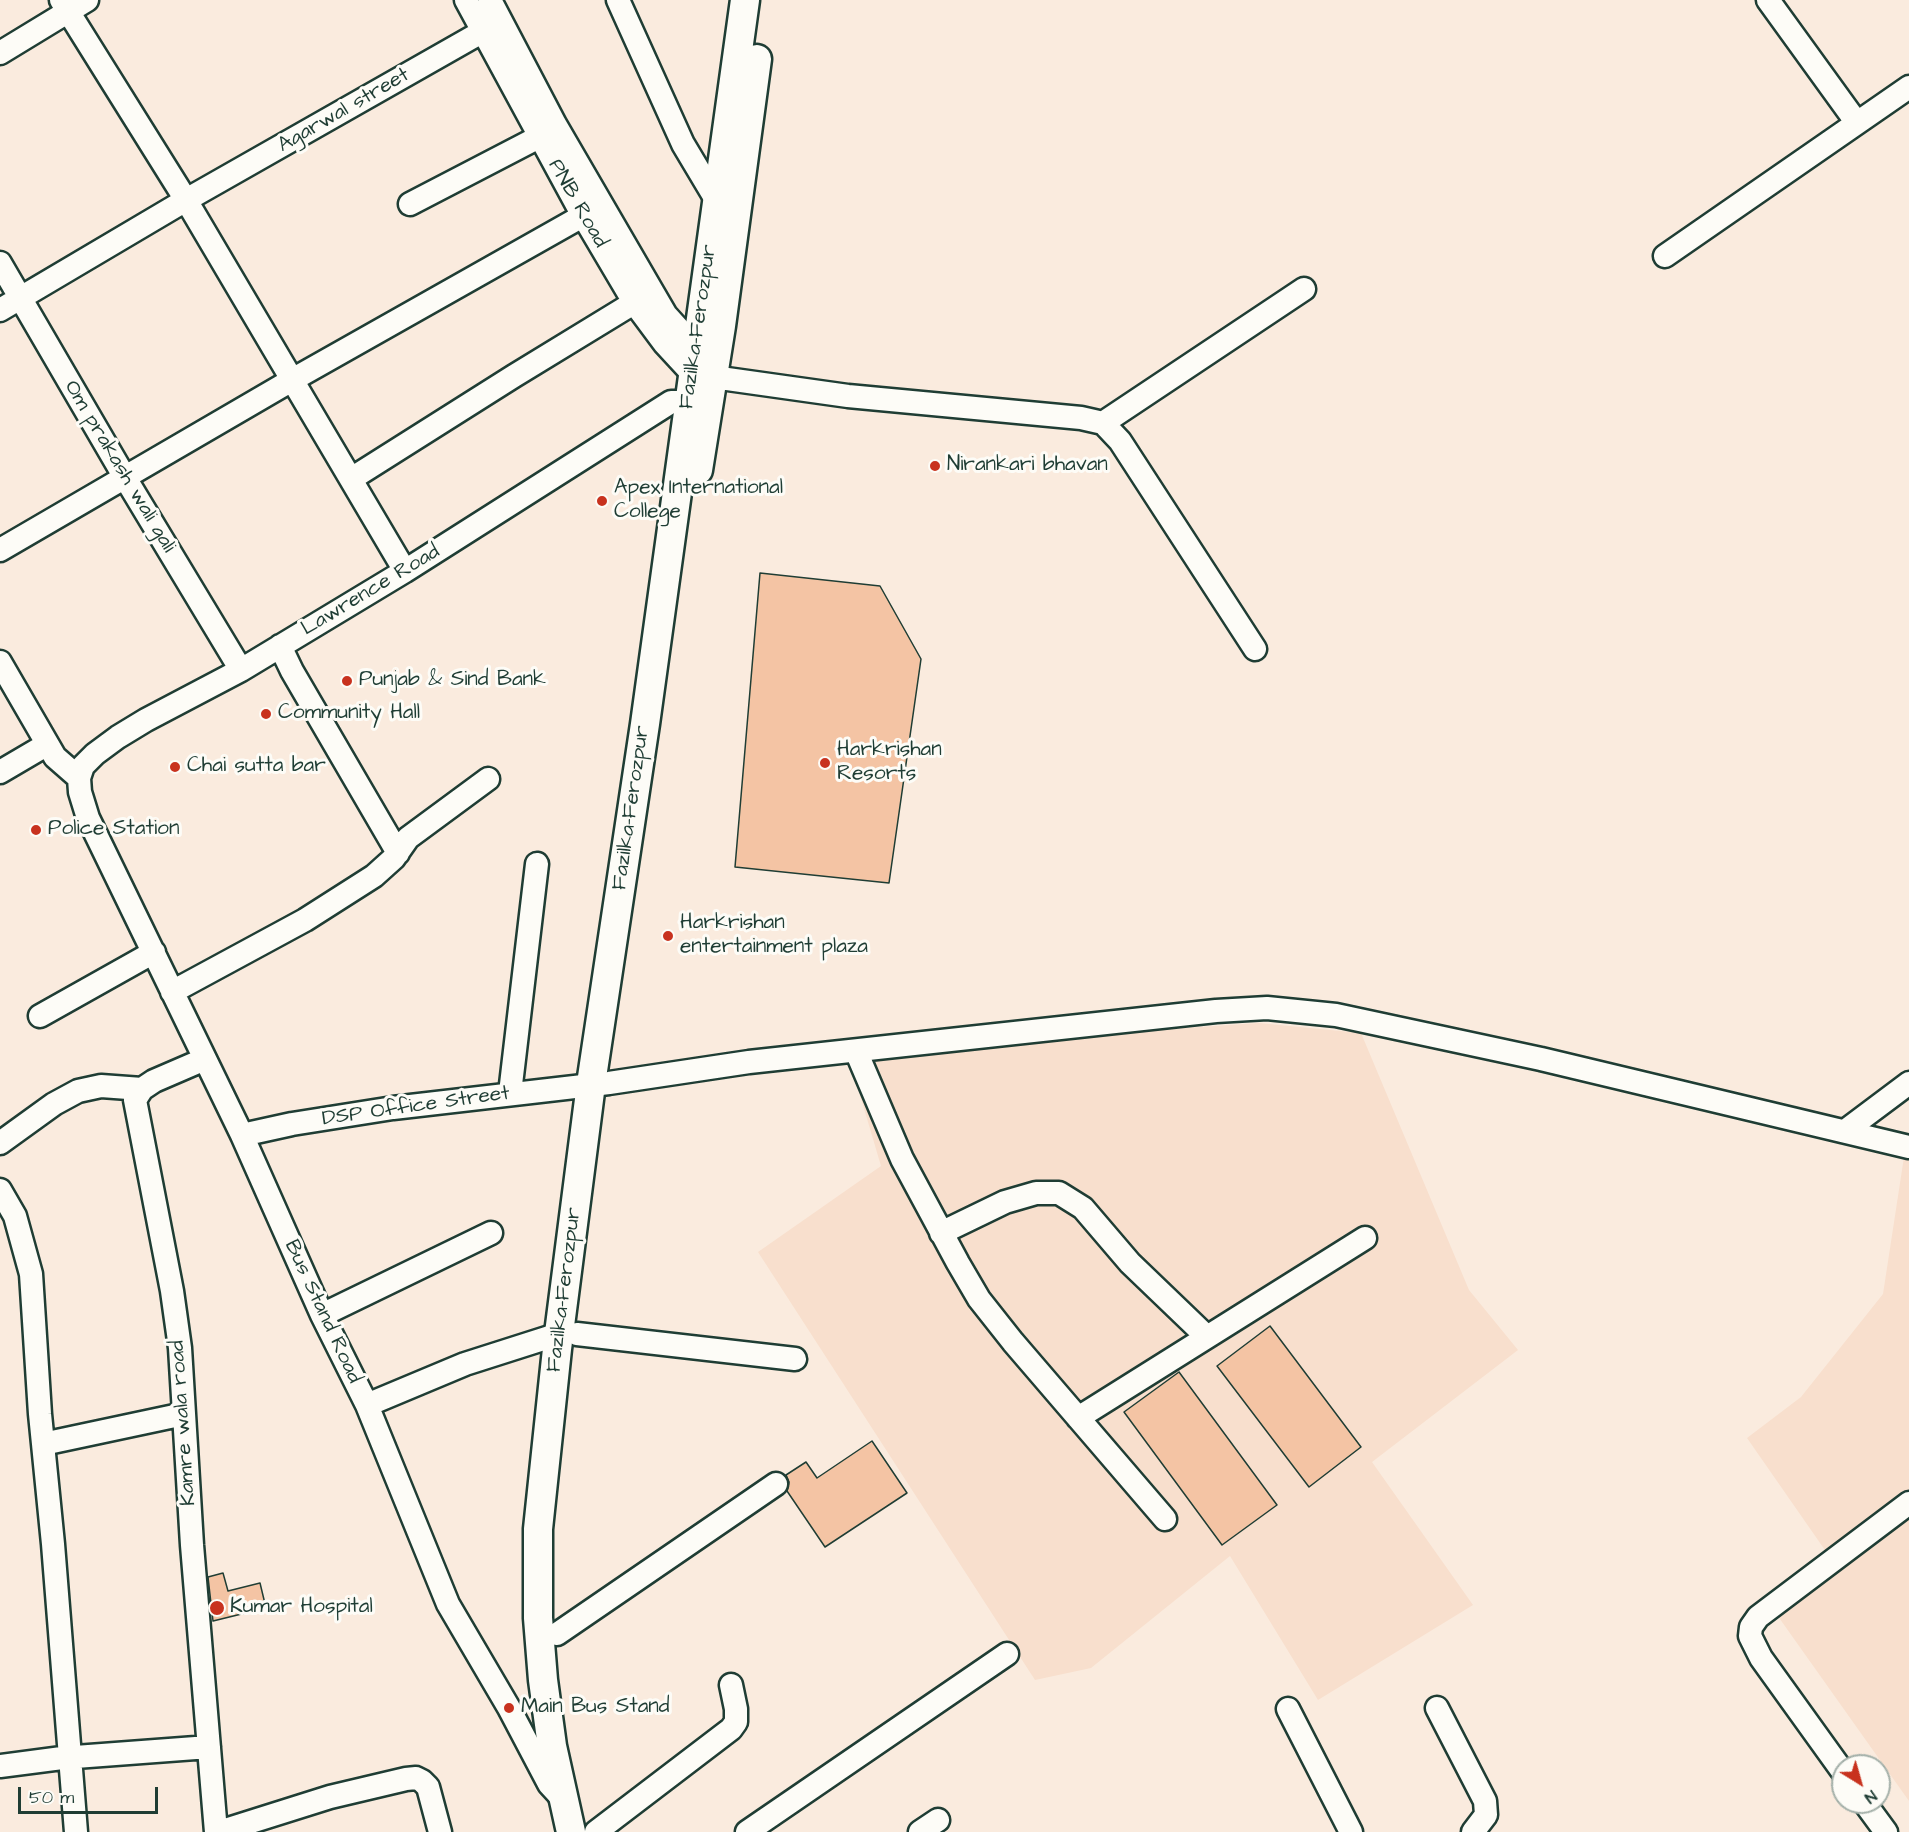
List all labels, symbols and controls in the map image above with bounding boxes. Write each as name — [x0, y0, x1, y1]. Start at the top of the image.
street label: Agarwal street — [274, 63, 414, 159]
street label: PNB Road — [542, 155, 612, 253]
street label: Fazilka-Ferozpur — [675, 243, 723, 411]
street label: Om prakash wali gali — [58, 376, 180, 558]
place label: Nirankari bhavan — [947, 453, 1108, 479]
marker: Nirankari bhavan — [928, 459, 942, 473]
place label: Apex International College — [614, 476, 783, 526]
marker: Apex International College — [595, 494, 609, 508]
street label: Lawrence Road — [297, 540, 445, 642]
place label: Punjab & Sind Bank — [359, 668, 546, 694]
marker: Punjab & Sind Bank — [340, 674, 354, 688]
place label: Community Hall — [278, 701, 420, 727]
marker: Community Hall — [259, 707, 273, 721]
street label: Fazilka-Ferozpur — [608, 724, 656, 892]
place label: Harkrishan Resorts — [837, 738, 942, 788]
place label: Chai sutta bar — [187, 754, 326, 780]
marker: Harkrishan Resorts — [818, 756, 832, 770]
marker: Chai sutta bar — [168, 760, 182, 774]
place label: Police Station — [48, 817, 179, 843]
marker: Police Station — [29, 823, 43, 837]
place label: Harkrishan entertainment plaza — [680, 911, 868, 961]
marker: Harkrishan entertainment plaza — [661, 929, 675, 943]
street label: DSP Office Street — [321, 1081, 511, 1133]
street label: Fazilka-Ferozpur — [542, 1206, 588, 1374]
street label: Bus Stand Road — [278, 1236, 366, 1388]
street label: Kamre wala road — [166, 1339, 202, 1507]
place label: Kumar Hospital — [230, 1595, 373, 1621]
marker: Kumar Hospital — [208, 1599, 226, 1617]
place label: Main Bus Stand — [521, 1695, 670, 1721]
marker: Main Bus Stand — [502, 1701, 516, 1715]
north arrow — [1831, 1754, 1891, 1814]
scale bar — [21, 1775, 160, 1813]
text: 50 m — [29, 1785, 74, 1810]
text: N — [1860, 1785, 1881, 1809]

